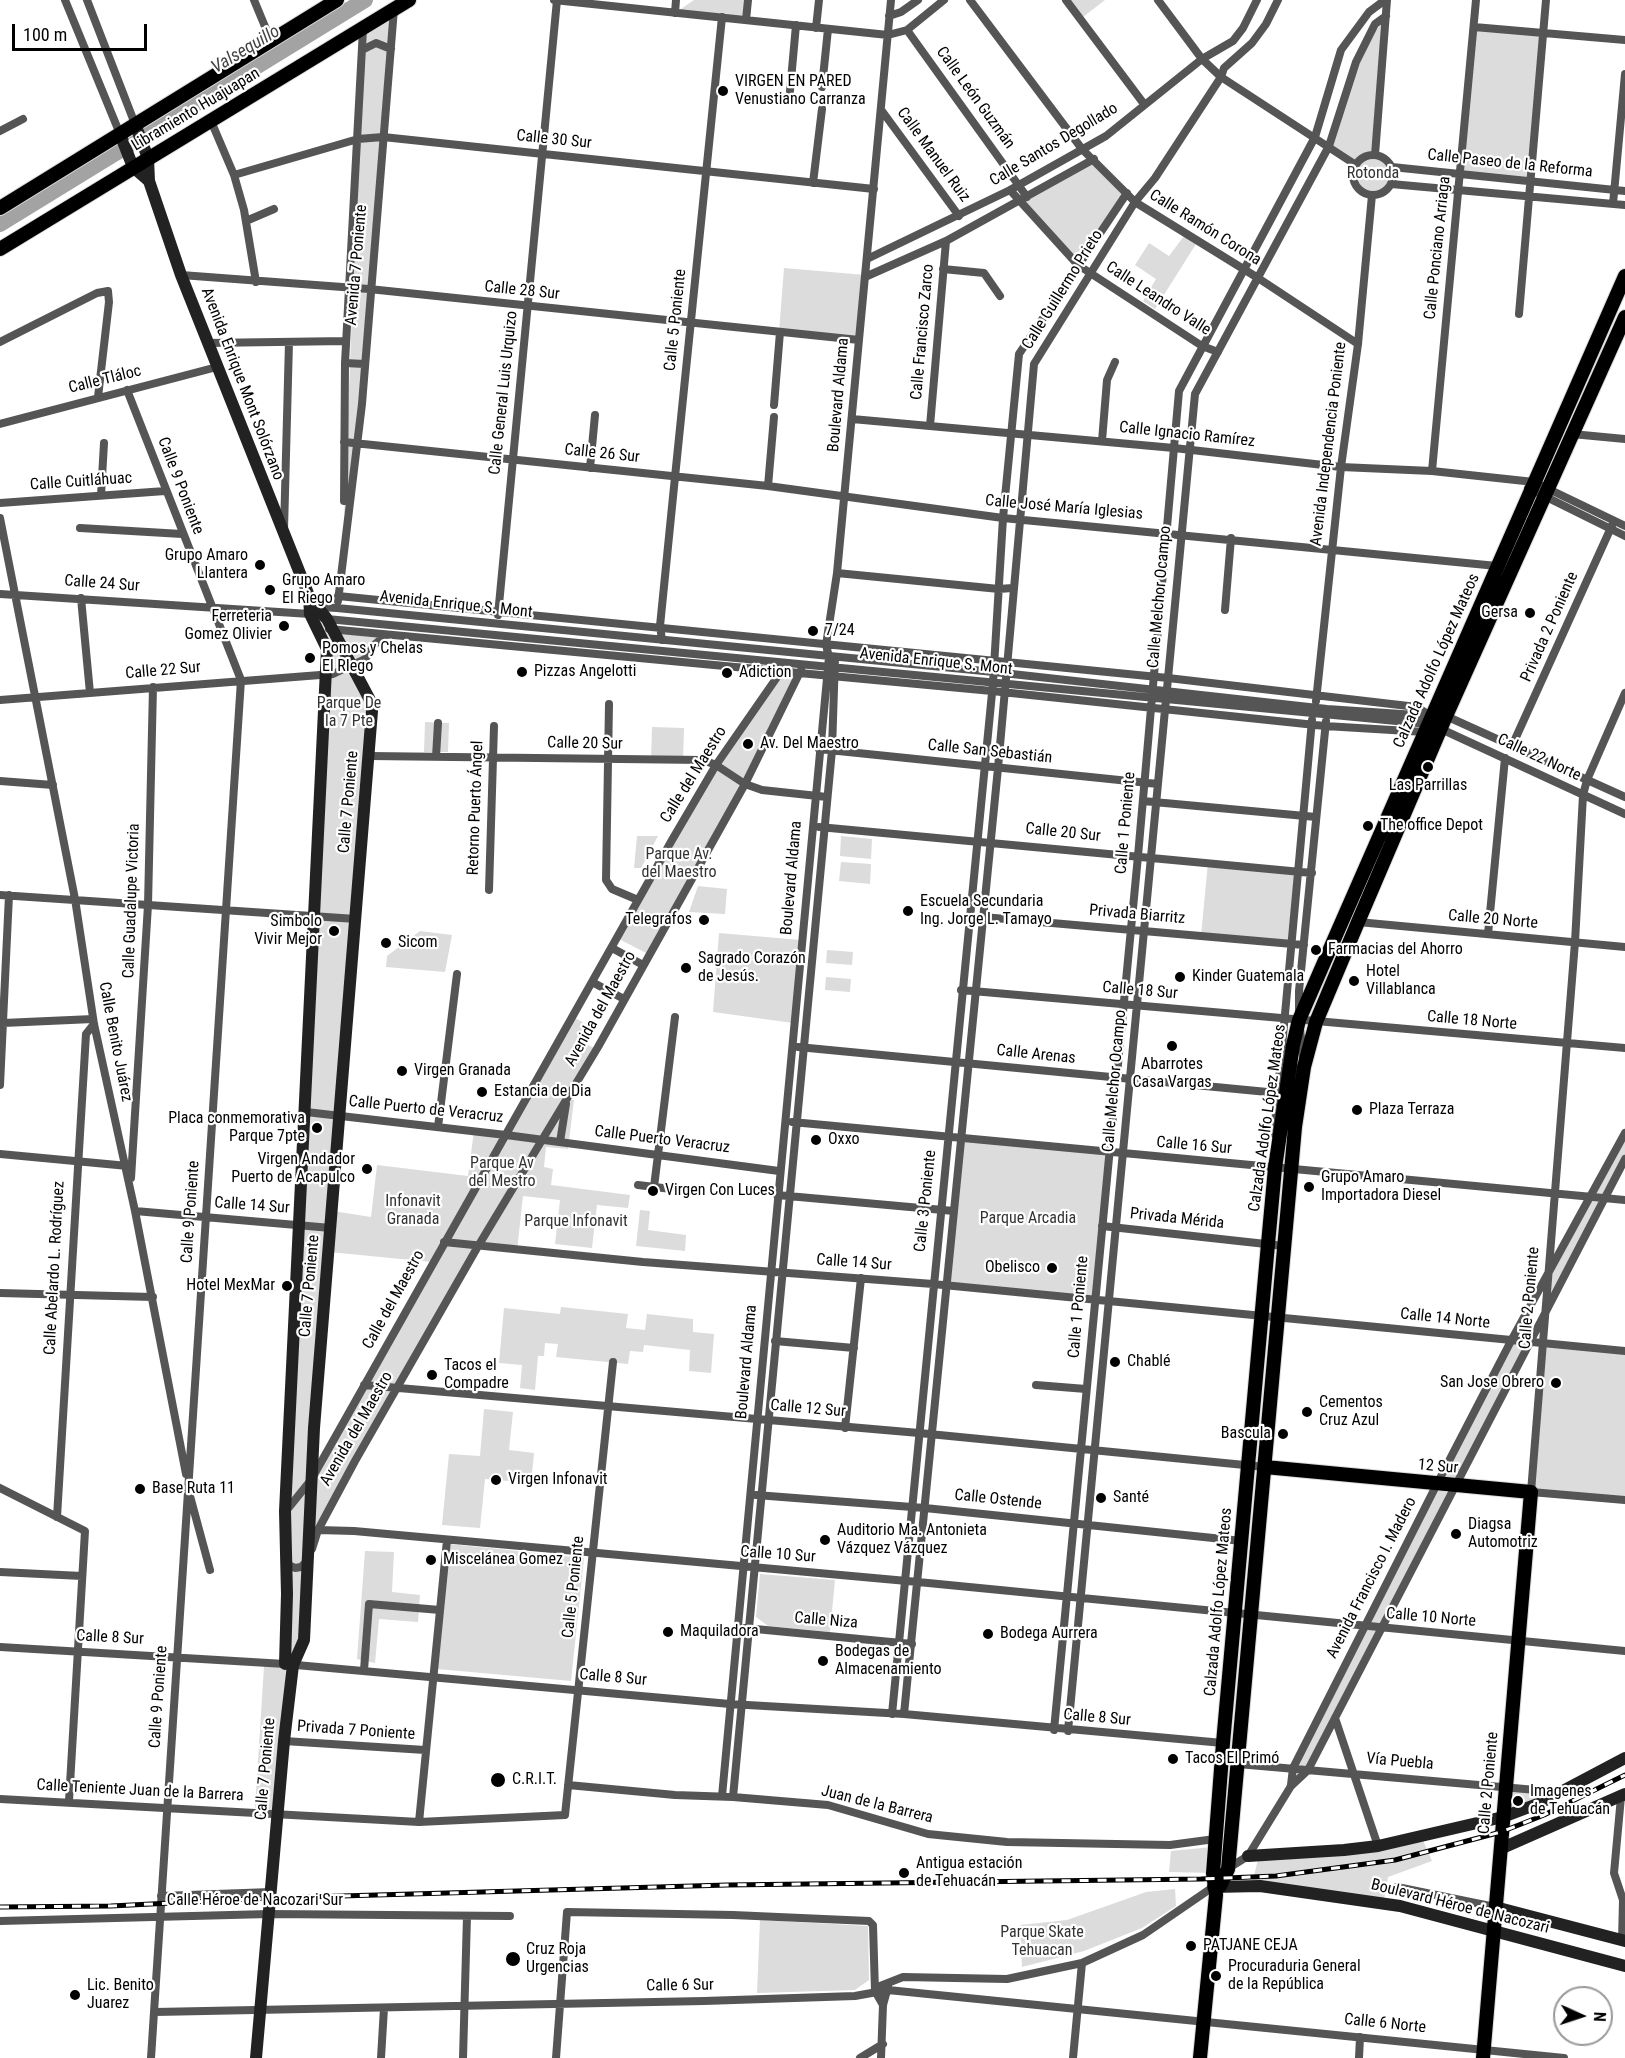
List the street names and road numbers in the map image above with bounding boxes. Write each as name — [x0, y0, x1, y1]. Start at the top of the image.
street label: Calle León Guzmán — [932, 43, 1018, 153]
street label: Libramiento Huajuapan — [128, 64, 264, 156]
street label: Calle Santos Degollado — [986, 99, 1122, 191]
street label: Calle Manuel Ruiz — [892, 104, 974, 206]
street label: Calle 30 Sur — [515, 127, 593, 153]
street label: Calle Paseo de la Reforma — [1426, 146, 1594, 182]
street label: Calle Ponciano Arriaga — [1421, 175, 1455, 321]
street label: Calle Ramón Corona — [1146, 186, 1264, 270]
street label: Avenida 7 Poniente — [342, 204, 372, 326]
street label: Calle Guillermo Prieto — [1019, 227, 1107, 353]
street label: Calle Leandro Valle — [1102, 258, 1214, 340]
street label: Calle Francisco Zarco — [907, 263, 939, 401]
street label: Calle 5 Poniente — [661, 268, 691, 372]
street label: Calle 28 Sur — [483, 278, 561, 304]
street label: Avenida Enrique Mont Solórzano — [196, 285, 288, 483]
street label: Calle General Luis Urquizo — [486, 310, 522, 476]
street label: Boulevard Aldama — [824, 337, 854, 453]
street label: Avenida Independencia Poniente — [1307, 341, 1351, 547]
street label: Calle Tláloc — [67, 362, 143, 398]
street label: Calle Ignacio Ramírez — [1118, 418, 1256, 452]
street label: Calle 9 Poniente — [153, 435, 207, 537]
street label: Calle 26 Sur — [563, 441, 641, 467]
street label: Calle Cuitláhuac — [29, 469, 133, 495]
street label: Calle José María Iglesias — [984, 492, 1144, 524]
street label: Calle Melchor Ocampo — [1144, 525, 1176, 669]
street label: Privada 2 Poniente — [1517, 569, 1583, 685]
street label: Calzada Adolfo López Mateos — [1390, 571, 1484, 751]
street label: Calle 24 Sur — [64, 572, 140, 596]
street label: Avenida Enrique S. Mont — [379, 587, 533, 623]
street label: Avenida Enrique S. Mont — [859, 644, 1013, 680]
street label: Calle 22 Sur — [124, 658, 202, 684]
street label: Calle del Maestro — [657, 723, 731, 827]
street label: Calle 22 Norte — [1494, 730, 1584, 786]
street label: Calle 20 Sur — [547, 734, 623, 754]
street label: Calle San Sebastián — [927, 736, 1053, 768]
street label: Retorno Puerto Ángel — [464, 740, 488, 876]
street label: Calle 7 Poniente — [335, 750, 363, 854]
street label: Calle 1 Poniente — [1112, 771, 1140, 875]
street label: Boulevard Aldama — [777, 820, 807, 936]
street label: Calle 20 Sur — [1024, 820, 1102, 846]
street label: Calle Guadalupe Victoria — [120, 823, 144, 979]
street label: Privada Biarritz — [1088, 901, 1186, 929]
street label: Calle 20 Norte — [1447, 907, 1539, 933]
street label: Avenida del Maestro — [561, 948, 641, 1070]
street label: Calle 18 Sur — [1101, 978, 1179, 1004]
street label: Calle Benito Juárez — [94, 980, 136, 1104]
street label: Calle 18 Norte — [1426, 1008, 1518, 1034]
street label: Calle Melchor Ocampo — [1099, 1009, 1131, 1153]
street label: Calzada Adolfo López Mateos — [1245, 1023, 1291, 1213]
street label: Calle Arenas — [996, 1041, 1076, 1069]
street label: Calle Puerto de Veracruz — [348, 1092, 504, 1128]
street label: Calle Puerto Veracruz — [593, 1122, 731, 1158]
street label: Calle 16 Sur — [1155, 1133, 1233, 1159]
street label: Calle 3 Poniente — [911, 1149, 941, 1253]
street label: Calle 9 Poniente — [178, 1160, 204, 1264]
street label: Calle Abelardo L. Rodríguez — [41, 1180, 69, 1356]
street label: Calle 14 Sur — [214, 1194, 290, 1218]
street label: Privada Mérida — [1129, 1204, 1225, 1234]
street label: Calle 7 Poniente — [296, 1234, 324, 1338]
street label: Calle 2 Poniente — [1516, 1246, 1544, 1350]
street label: Calle del Maestro — [359, 1247, 429, 1353]
street label: Calle 14 Sur — [816, 1251, 892, 1275]
street label: Calle 1 Poniente — [1065, 1255, 1093, 1359]
street label: Boulevard Aldama — [732, 1304, 762, 1420]
street label: Calle 14 Norte — [1399, 1305, 1491, 1333]
street label: Avenida del Maestro — [317, 1369, 397, 1489]
street label: Calle 12 Sur — [769, 1396, 847, 1422]
street label: 12 Sur — [1417, 1456, 1459, 1478]
street label: Calle Ostende — [953, 1486, 1043, 1514]
street label: Avenida Francisco I. Madero — [1323, 1494, 1421, 1662]
street label: Calzada Adolfo López Mateos — [1201, 1507, 1237, 1697]
street label: Calle 5 Poniente — [559, 1535, 589, 1639]
street label: Calle 10 Sur — [740, 1543, 816, 1567]
street label: Calle 10 Norte — [1385, 1605, 1477, 1631]
street label: Calle Niza — [794, 1609, 858, 1633]
street label: Calle 8 Sur — [76, 1627, 144, 1649]
street label: Calle 9 Poniente — [146, 1645, 172, 1749]
street label: Calle 8 Sur — [578, 1665, 648, 1691]
street label: Calle 8 Sur — [1062, 1705, 1132, 1731]
street label: Calle 7 Poniente — [252, 1717, 280, 1821]
street label: Privada 7 Poniente — [296, 1717, 416, 1745]
street label: Calle 2 Poniente — [1475, 1731, 1503, 1835]
street label: Vía Puebla — [1366, 1749, 1434, 1775]
street label: Calle Teniente Juan de la Barrera — [36, 1776, 244, 1806]
street label: Juan de la Barrera — [819, 1782, 935, 1828]
street label: Boulevard Héroe de Nacozari — [1369, 1876, 1551, 1938]
street label: Calle Héroe de Nacozari Sur — [167, 1891, 343, 1911]
street label: Calle 6 Sur — [646, 1976, 714, 1996]
street label: Calle 6 Norte — [1343, 2010, 1427, 2038]

